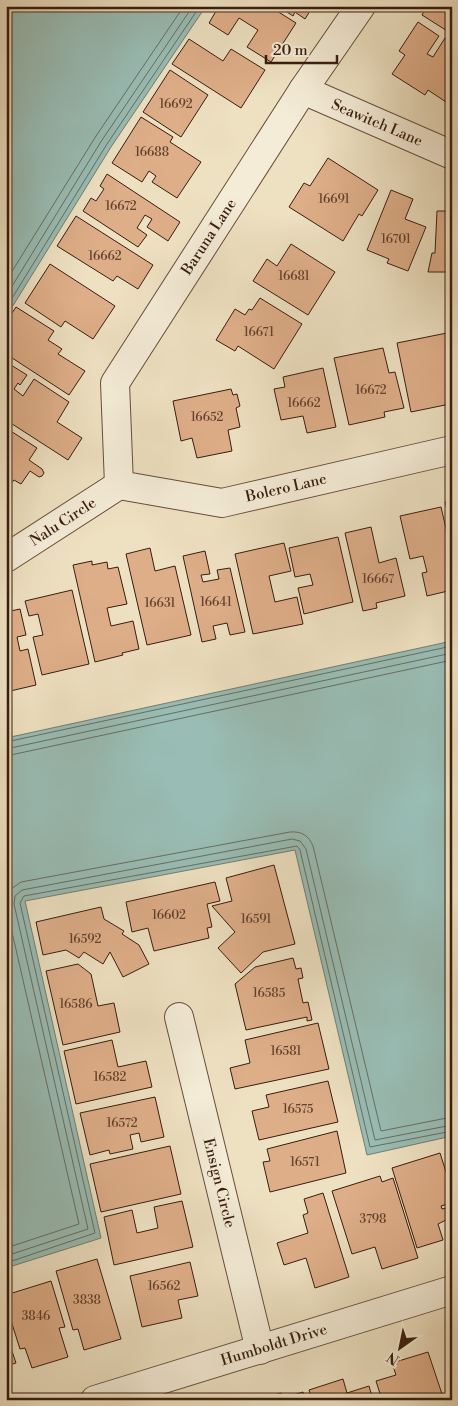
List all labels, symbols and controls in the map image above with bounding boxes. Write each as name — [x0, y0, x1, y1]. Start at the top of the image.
scale bar — [266, 32, 337, 64]
text: 20 m — [273, 41, 308, 60]
street label: Seawitch Lane — [328, 95, 426, 151]
house number: 16692 — [159, 97, 193, 112]
house number: 16688 — [135, 145, 169, 160]
house number: 16691 — [318, 192, 350, 207]
street label: Baruna Lane — [177, 195, 241, 280]
house number: 16672 — [105, 199, 137, 214]
house number: 16701 — [381, 232, 412, 247]
house number: 16662 — [88, 249, 122, 264]
house number: 16681 — [278, 269, 311, 284]
house number: 16671 — [244, 325, 275, 340]
house number: 16672 — [355, 383, 387, 398]
house number: 16662 — [287, 396, 321, 411]
house number: 16652 — [191, 410, 224, 425]
street label: Bolero Lane — [243, 469, 329, 507]
street label: Nalu Circle — [26, 493, 100, 551]
house number: 16667 — [362, 572, 394, 587]
house number: 16641 — [200, 595, 233, 610]
house number: 16631 — [145, 596, 176, 611]
house number: 16602 — [152, 908, 186, 923]
house number: 16591 — [241, 912, 272, 927]
house number: 16592 — [69, 932, 102, 947]
house number: 16585 — [253, 986, 286, 1001]
house number: 16586 — [59, 997, 93, 1012]
house number: 16581 — [271, 1044, 302, 1059]
house number: 16582 — [94, 1070, 127, 1085]
house number: 16575 — [283, 1102, 314, 1117]
house number: 16572 — [107, 1116, 138, 1131]
street label: Ensign Circle — [199, 1136, 239, 1230]
house number: 16571 — [290, 1155, 321, 1170]
house number: 3798 — [360, 1212, 386, 1227]
house number: 16562 — [148, 1279, 181, 1294]
house number: 3838 — [73, 1293, 101, 1308]
house number: 3846 — [22, 1309, 50, 1324]
street label: Humboldt Drive — [219, 1320, 329, 1370]
north arrow — [376, 1324, 426, 1374]
text: N — [384, 1347, 403, 1369]

